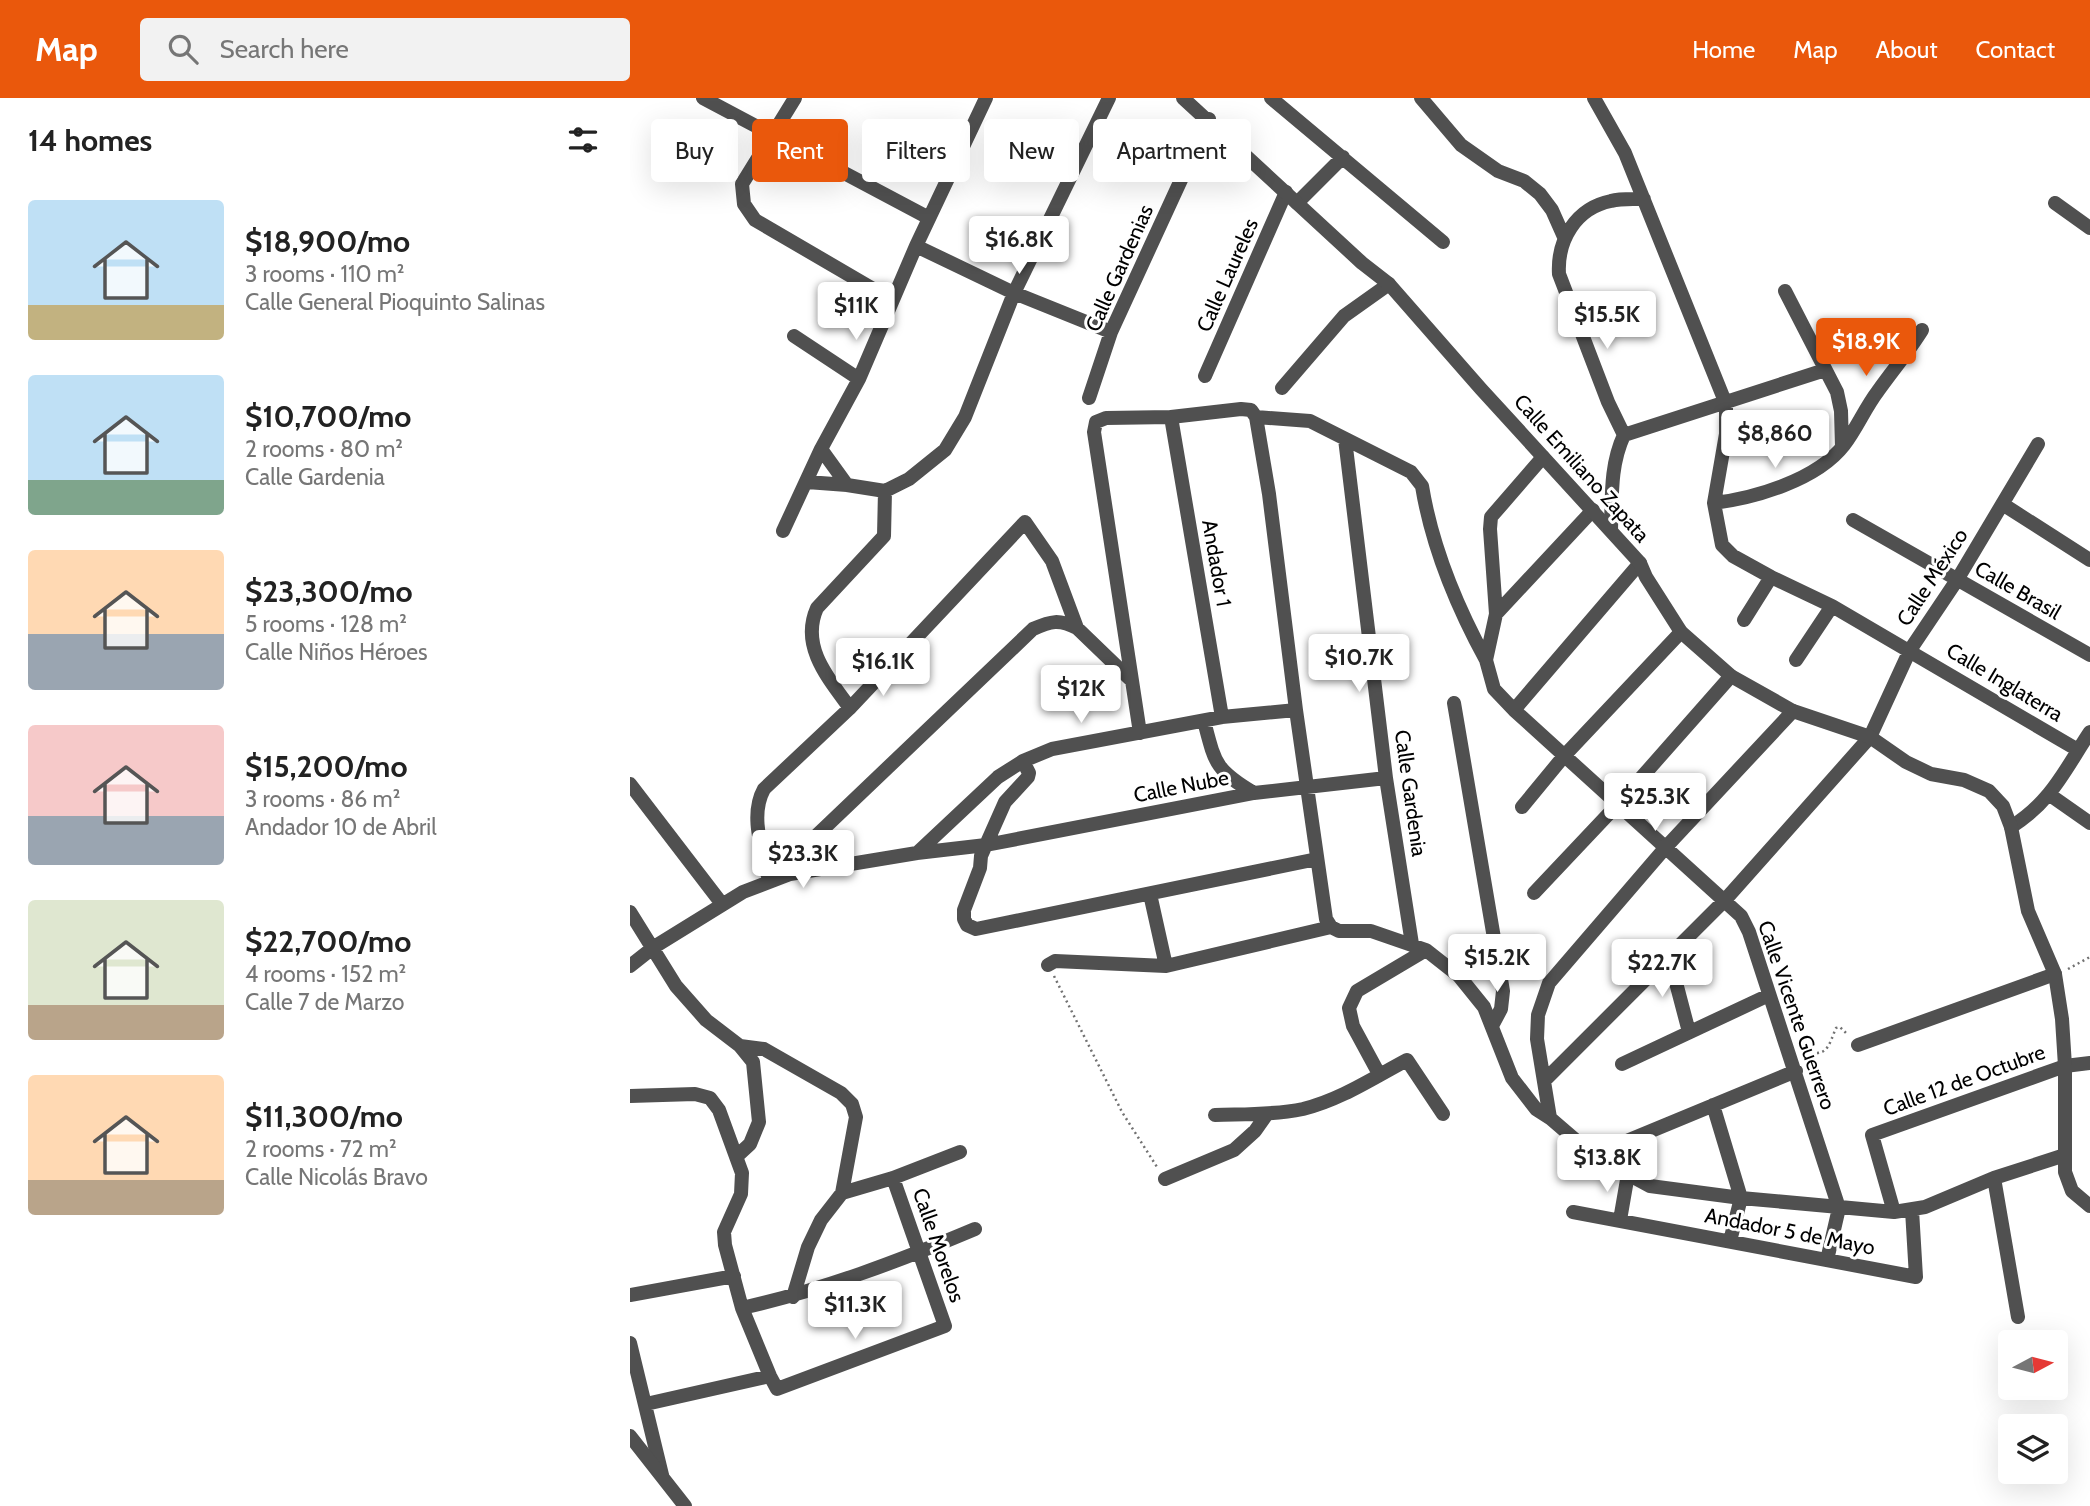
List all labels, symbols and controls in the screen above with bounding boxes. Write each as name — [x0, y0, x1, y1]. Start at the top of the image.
search box — [140, 18, 630, 81]
text: Map — [35, 29, 98, 69]
icon: search — [164, 30, 202, 68]
text: Search here — [220, 33, 349, 65]
text: Home — [1692, 35, 1755, 64]
text: Map — [1793, 35, 1838, 64]
text: About — [1876, 35, 1938, 64]
text: Contact — [1976, 35, 2055, 64]
chip: Buy — [651, 119, 738, 182]
chip: Rent — [752, 119, 848, 182]
chip: Filters — [862, 119, 970, 182]
chip: New — [984, 119, 1079, 182]
chip: Apartment — [1093, 119, 1251, 182]
icon: filters — [564, 121, 602, 159]
text: 14 homes — [28, 122, 152, 159]
street label: Calle Gardenias — [1080, 200, 1158, 335]
street label: Calle Laureles — [1191, 214, 1263, 336]
pin: $16.8K — [962, 216, 1076, 276]
text: $18,900/mo — [245, 223, 410, 260]
text: $16.8K — [985, 225, 1053, 253]
icon: home — [84, 228, 168, 312]
text: 3 rooms · 110 m² — [245, 260, 404, 288]
pin: $11K — [815, 282, 897, 342]
text: Calle General Pioquinto Salinas — [245, 288, 545, 316]
text: $11K — [834, 291, 878, 319]
pin: $15.5K — [1550, 292, 1664, 351]
text: $15.5K — [1574, 300, 1640, 328]
pin: $18.9K — [1809, 318, 1923, 378]
text: $18.9K — [1832, 327, 1900, 355]
street label: Calle Emiliano Zapata — [1509, 389, 1655, 547]
text: $10,700/mo — [245, 398, 411, 435]
icon: home — [84, 403, 168, 487]
pin: $8,860 — [1718, 410, 1832, 470]
text: $8,860 — [1737, 419, 1813, 447]
text: 2 rooms · 80 m² — [245, 435, 403, 463]
text: Calle Gardenia — [245, 463, 385, 491]
street label: Andador 1 — [1197, 518, 1237, 608]
street label: Calle México — [1891, 524, 1973, 630]
street label: Calle Brasil — [1970, 555, 2066, 625]
text: $23,300/mo — [245, 573, 413, 610]
icon: home — [84, 578, 168, 662]
text: 5 rooms · 128 m² — [245, 610, 407, 638]
pin: $10.7K — [1302, 634, 1416, 694]
street label: Calle Inglaterra — [1942, 637, 2068, 727]
text: Calle Niños Héroes — [245, 638, 428, 666]
pin: $16.1K — [826, 638, 940, 698]
text: $10.7K — [1324, 643, 1394, 671]
text: $16.1K — [852, 647, 914, 675]
pin: $12K — [1040, 666, 1122, 725]
text: $12K — [1057, 674, 1105, 702]
street label: Calle Gardenia — [1390, 728, 1432, 858]
text: $15,200/mo — [245, 748, 408, 785]
icon: home — [84, 753, 168, 837]
street label: Calle Nube — [1131, 764, 1231, 807]
pin: $25.3K — [1598, 774, 1712, 833]
text: $25.3K — [1620, 782, 1690, 810]
text: 3 rooms · 86 m² — [245, 785, 400, 813]
text: Andador 10 de Abril — [245, 813, 437, 841]
pin: $23.3K — [746, 830, 860, 890]
text: $23.3K — [768, 839, 838, 867]
street label: Calle Vicente Guerrero — [1753, 917, 1841, 1113]
text: $22,700/mo — [245, 923, 411, 960]
icon: home — [84, 928, 168, 1012]
pin: $15.2K — [1440, 934, 1554, 994]
pin: $22.7K — [1605, 940, 1719, 999]
text: $15.2K — [1464, 943, 1530, 971]
text: $22.7K — [1628, 948, 1696, 976]
text: 4 rooms · 152 m² — [245, 960, 406, 988]
text: Calle 7 de Marzo — [245, 988, 404, 1016]
street label: Calle 12 de Octubre — [1880, 1039, 2049, 1121]
text: $11,300/mo — [245, 1098, 403, 1135]
icon: home — [84, 1103, 168, 1187]
pin: $13.8K — [1550, 1134, 1664, 1194]
text: 2 rooms · 72 m² — [245, 1135, 397, 1163]
text: $13.8K — [1573, 1143, 1641, 1171]
text: Calle Nicolás Bravo — [245, 1163, 428, 1191]
street label: Calle Morelos — [908, 1185, 970, 1306]
street label: Andador 5 de Mayo — [1703, 1202, 1877, 1260]
pin: $11.3K — [798, 1282, 912, 1341]
text: $11.3K — [824, 1290, 886, 1318]
north arrow — [1998, 1330, 2068, 1400]
map controls — [1998, 1330, 2068, 1484]
button: layers — [1998, 1414, 2068, 1484]

